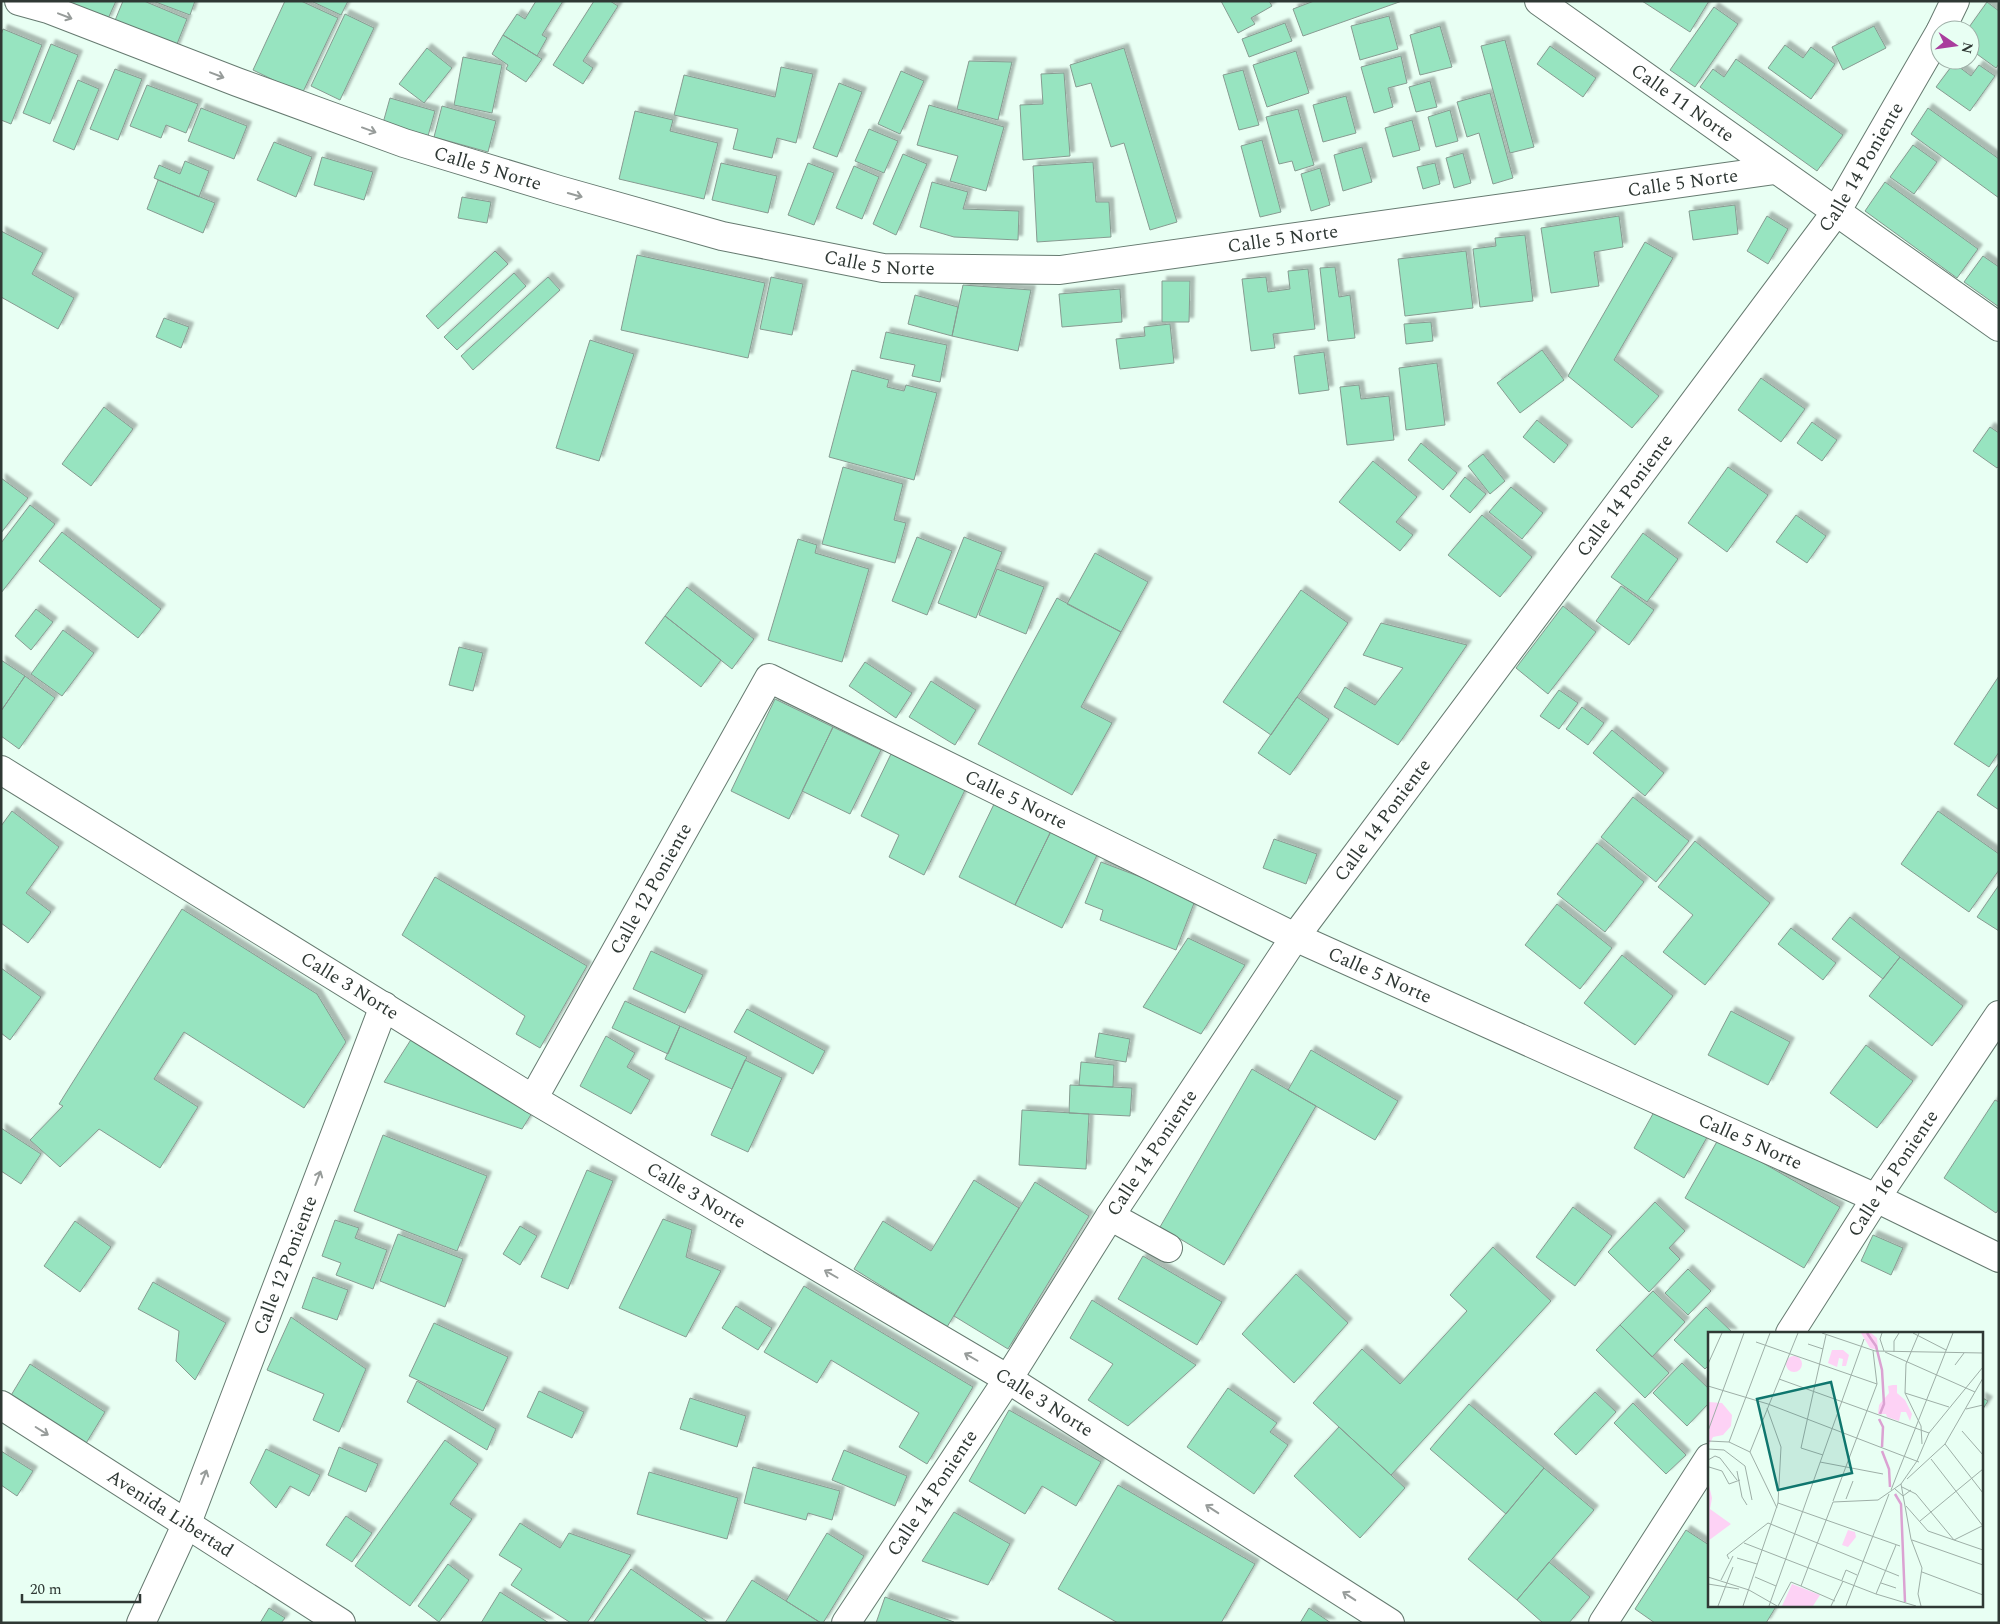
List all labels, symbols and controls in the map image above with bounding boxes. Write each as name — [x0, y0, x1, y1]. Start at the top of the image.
one-way arrow — [57, 12, 73, 21]
north arrow — [1930, 20, 1980, 70]
text: N — [1956, 40, 1979, 56]
street label: Calle 11 Norte — [1625, 56, 1740, 150]
one-way arrow — [209, 70, 224, 80]
street label: Calle 14 Poniente — [1811, 96, 1911, 238]
one-way arrow — [361, 126, 377, 136]
street label: Calle 5 Norte — [430, 138, 545, 198]
street label: Calle 5 Norte — [1626, 161, 1740, 205]
one-way arrow — [566, 190, 582, 200]
street label: Calle 5 Norte — [1226, 217, 1340, 261]
street label: Calle 5 Norte — [822, 242, 935, 283]
street label: Calle 14 Poniente — [1569, 428, 1680, 563]
street label: Calle 14 Poniente — [1327, 752, 1438, 888]
street label: Calle 5 Norte — [960, 762, 1072, 837]
street label: Calle 12 Poniente — [602, 818, 699, 960]
street label: Calle 5 Norte — [1323, 939, 1437, 1011]
street label: Calle 3 Norte — [295, 944, 405, 1027]
street label: Calle 14 Poniente — [1099, 1083, 1205, 1222]
street label: Calle 16 Poniente — [1840, 1104, 1946, 1243]
street label: Calle 5 Norte — [1693, 1105, 1807, 1178]
street label: Calle 3 Norte — [641, 1154, 752, 1236]
one-way arrow — [314, 1171, 323, 1186]
street label: Calle 12 Poniente — [246, 1191, 325, 1339]
one-way arrow — [825, 1269, 839, 1279]
inset map — [1708, 1332, 1982, 1606]
one-way arrow — [965, 1351, 979, 1361]
street label: Calle 3 Norte — [990, 1360, 1099, 1444]
street label: Calle 14 Poniente — [880, 1424, 985, 1562]
one-way arrow — [35, 1426, 49, 1436]
street label: Avenida Libertad — [101, 1462, 239, 1565]
one-way arrow — [200, 1470, 210, 1485]
one-way arrow — [1205, 1504, 1219, 1514]
scale bar — [22, 1572, 140, 1604]
text: 20 m — [30, 1578, 62, 1601]
one-way arrow — [1342, 1591, 1356, 1602]

